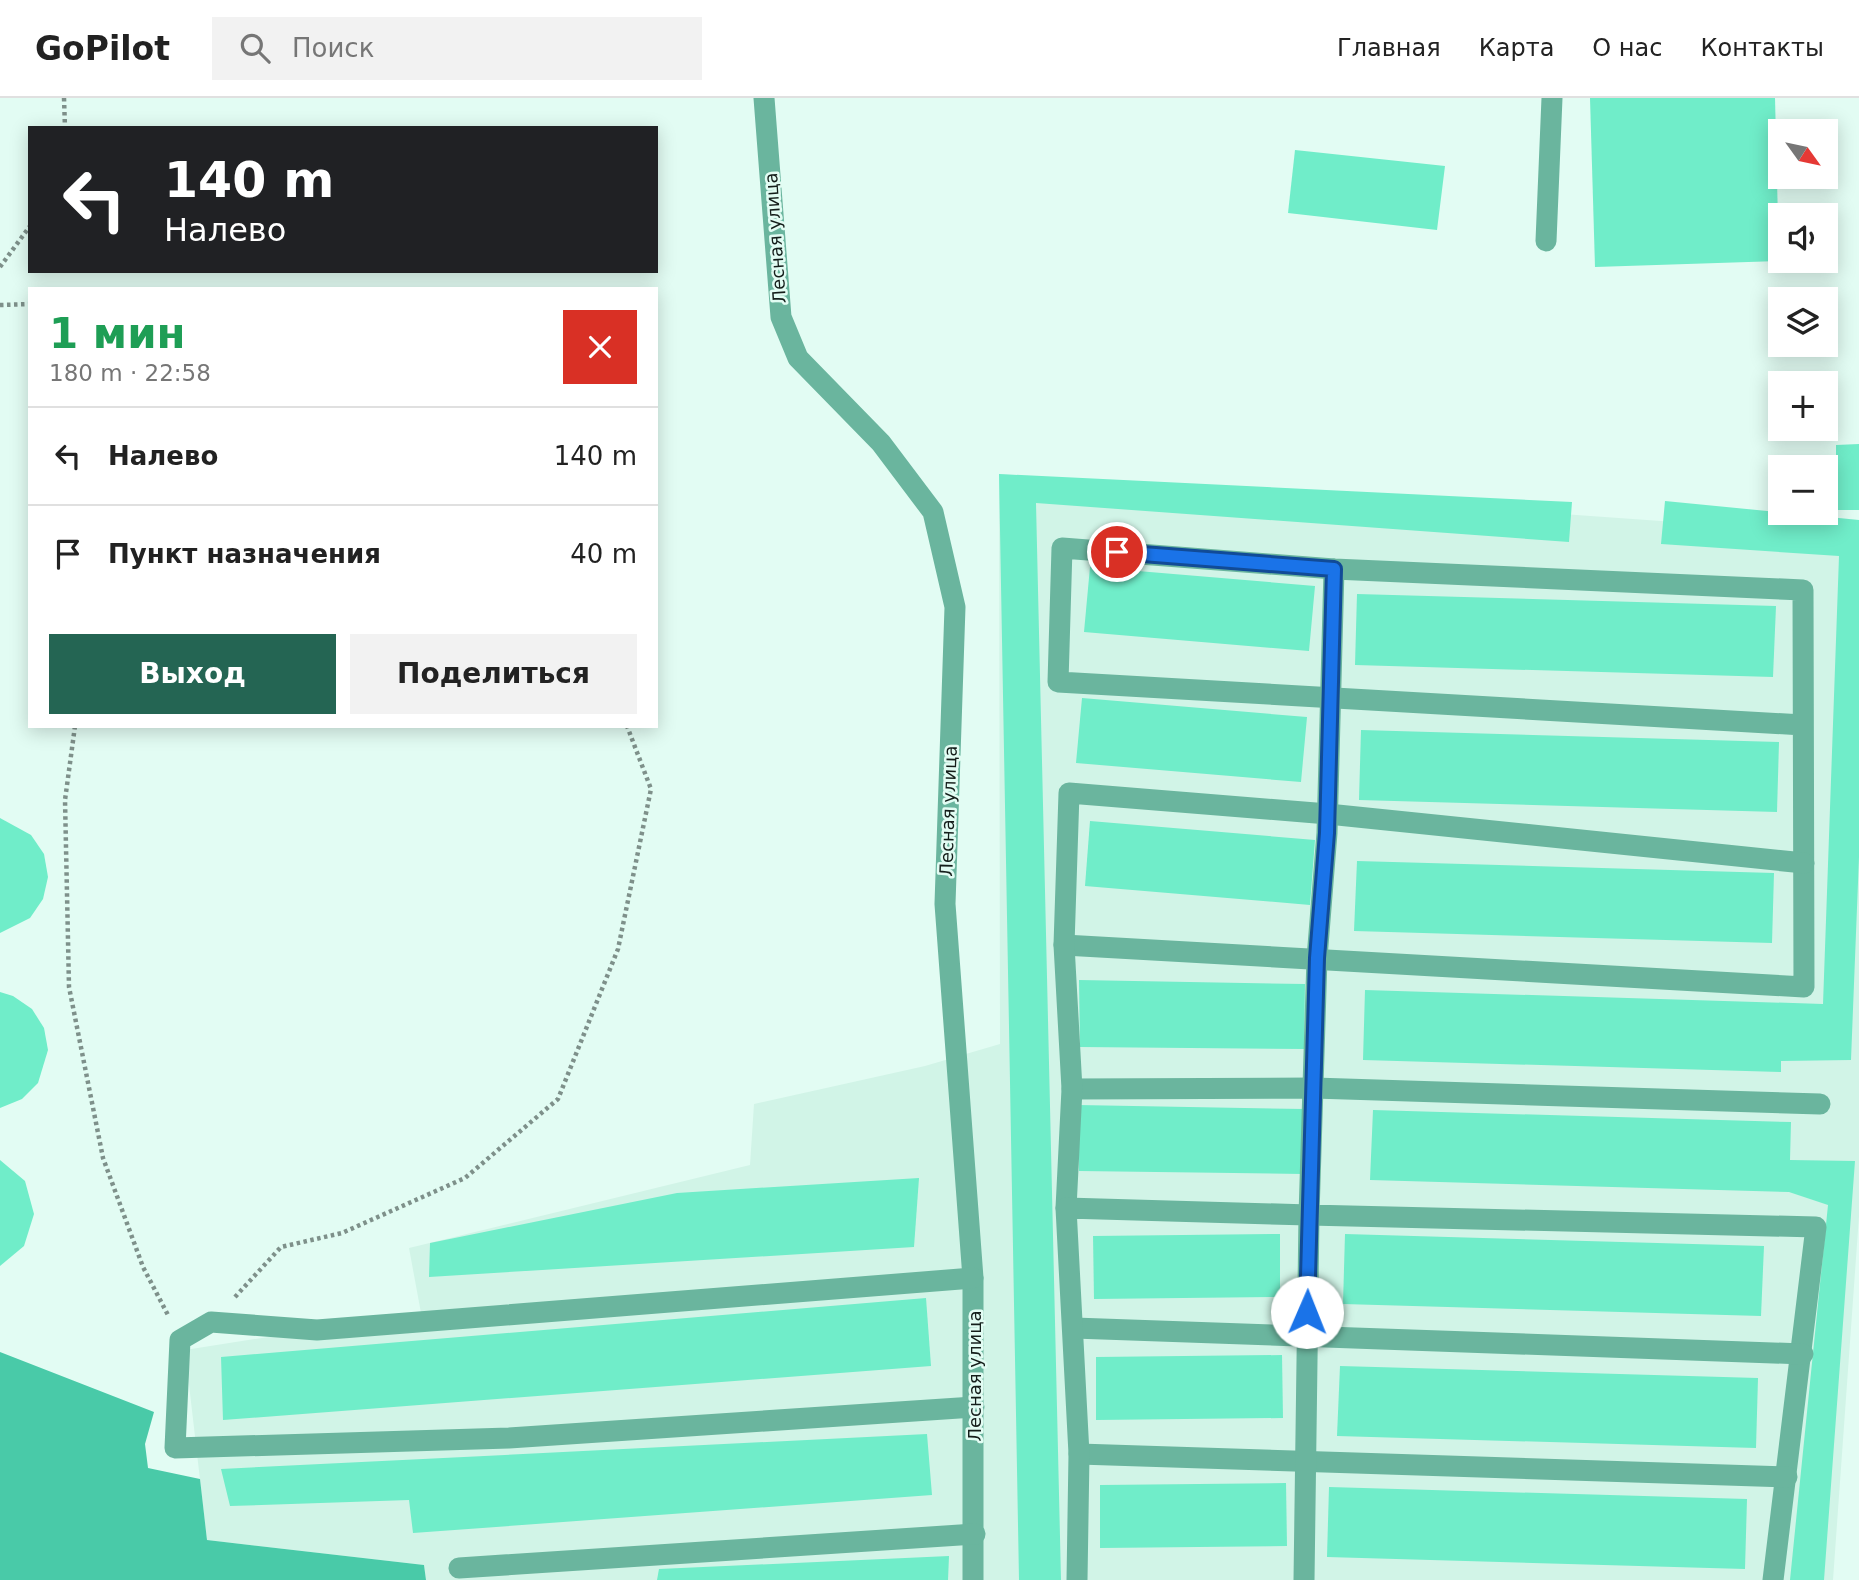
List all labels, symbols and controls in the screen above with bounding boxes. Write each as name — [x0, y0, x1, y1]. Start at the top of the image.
search box — [212, 17, 702, 80]
text: GoPilot — [35, 29, 170, 68]
icon: search — [236, 29, 274, 67]
text: Поиск — [292, 33, 374, 63]
text: Главная — [1337, 34, 1441, 62]
text: Карта — [1479, 34, 1554, 62]
text: О нас — [1592, 34, 1662, 62]
text: Контакты — [1700, 34, 1824, 62]
north arrow — [1768, 119, 1838, 189]
map controls — [1768, 119, 1838, 525]
text: 140 m — [164, 152, 334, 209]
icon: left — [49, 154, 140, 245]
street label: Лесная улица — [760, 172, 790, 304]
button: sound — [1768, 203, 1838, 273]
text: Налево — [164, 211, 286, 249]
button: layers — [1768, 287, 1838, 357]
text: 1 мин — [49, 309, 186, 358]
button: close — [563, 310, 637, 384]
text: 180 m · 22:58 — [49, 360, 211, 386]
button: + — [1768, 371, 1838, 441]
icon: left — [49, 437, 87, 475]
text: Налево — [108, 441, 218, 471]
text: 140 m — [554, 441, 637, 471]
button: − — [1768, 455, 1838, 525]
pin — [1087, 522, 1147, 582]
icon: arrive — [1098, 533, 1136, 571]
icon: arrive — [49, 535, 87, 573]
text: Пункт назначения — [108, 539, 381, 569]
text: 40 m — [570, 539, 637, 569]
button: Выход — [49, 634, 336, 714]
button: Поделиться — [350, 634, 637, 714]
street label: Лесная улица — [935, 745, 961, 877]
position arrow — [1270, 1275, 1344, 1349]
street label: Лесная улица — [964, 1311, 985, 1442]

